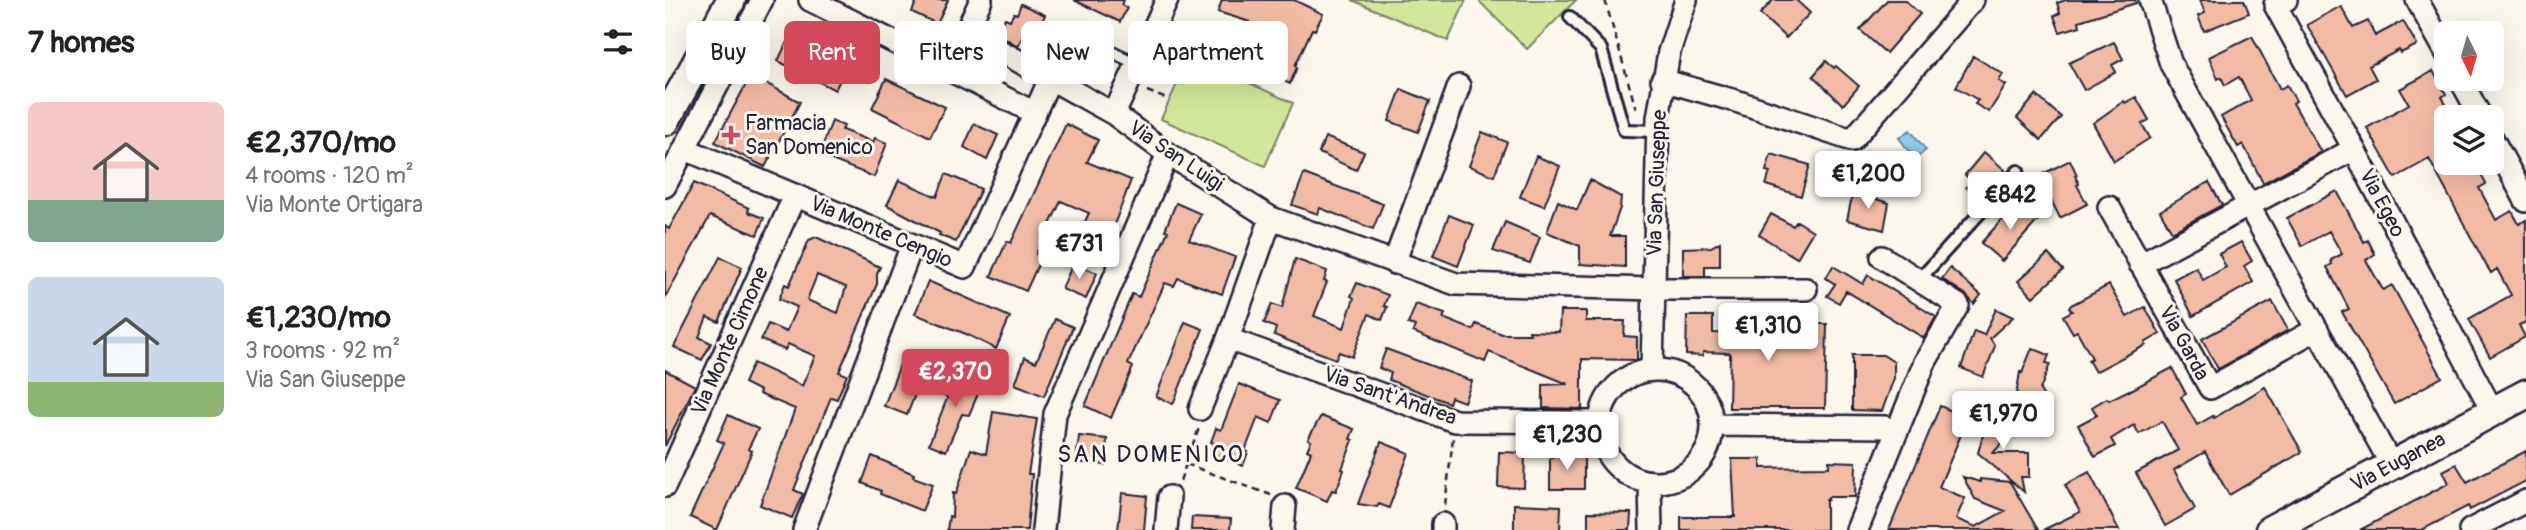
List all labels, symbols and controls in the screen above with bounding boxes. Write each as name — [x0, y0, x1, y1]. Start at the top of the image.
chip: Buy — [686, 21, 770, 84]
chip: Rent — [784, 21, 880, 84]
chip: Filters — [894, 21, 1007, 84]
chip: New — [1021, 21, 1114, 84]
chip: Apartment — [1128, 21, 1288, 84]
north arrow — [2434, 21, 2504, 91]
map controls — [2434, 21, 2504, 175]
icon: filters — [599, 23, 637, 61]
text: 7 homes — [28, 24, 135, 61]
button: layers — [2434, 105, 2504, 175]
street label: Via San Giuseppe — [1641, 109, 1673, 257]
place label: Farmacia San Domenico — [745, 110, 873, 161]
street label: Via San Luigi — [1123, 114, 1229, 198]
text: €2,370/mo — [245, 124, 396, 161]
marker: Farmacia San Domenico — [723, 127, 739, 143]
icon: home — [84, 130, 168, 214]
pin: €1,200 — [1811, 152, 1925, 211]
text: €1,200 — [1831, 159, 1905, 188]
text: 4 rooms · 120 m² — [245, 161, 414, 190]
street label: Via Egeo — [2353, 164, 2411, 242]
pin: €842 — [1969, 173, 2051, 232]
text: €842 — [1984, 180, 2036, 209]
text: Via Monte Ortigara — [245, 190, 423, 219]
street label: Via Monte Cengio — [806, 190, 956, 274]
pin: €731 — [1038, 222, 1120, 281]
text: €731 — [1054, 229, 1104, 258]
street label: Via Monte Cimone — [685, 262, 775, 420]
text: €1,230/mo — [245, 299, 391, 336]
street label: Via Garda — [2152, 301, 2216, 385]
pin: €1,310 — [1711, 304, 1825, 363]
icon: home — [84, 305, 168, 389]
text: €1,310 — [1734, 311, 1802, 340]
text: 3 rooms · 92 m² — [245, 336, 400, 365]
pin: €2,370 — [898, 350, 1012, 409]
text: €2,370 — [918, 357, 992, 386]
street label: Via Sant'Andrea — [1320, 361, 1460, 431]
text: Via San Giuseppe — [245, 365, 406, 394]
pin: €1,970 — [1946, 392, 2060, 451]
text: €1,970 — [1968, 399, 2038, 428]
pin: €1,230 — [1510, 412, 1624, 472]
text: €1,230 — [1532, 420, 1602, 449]
street label: Via Euganea — [2346, 426, 2450, 498]
district label: SAN DOMENICO — [1057, 440, 1245, 469]

